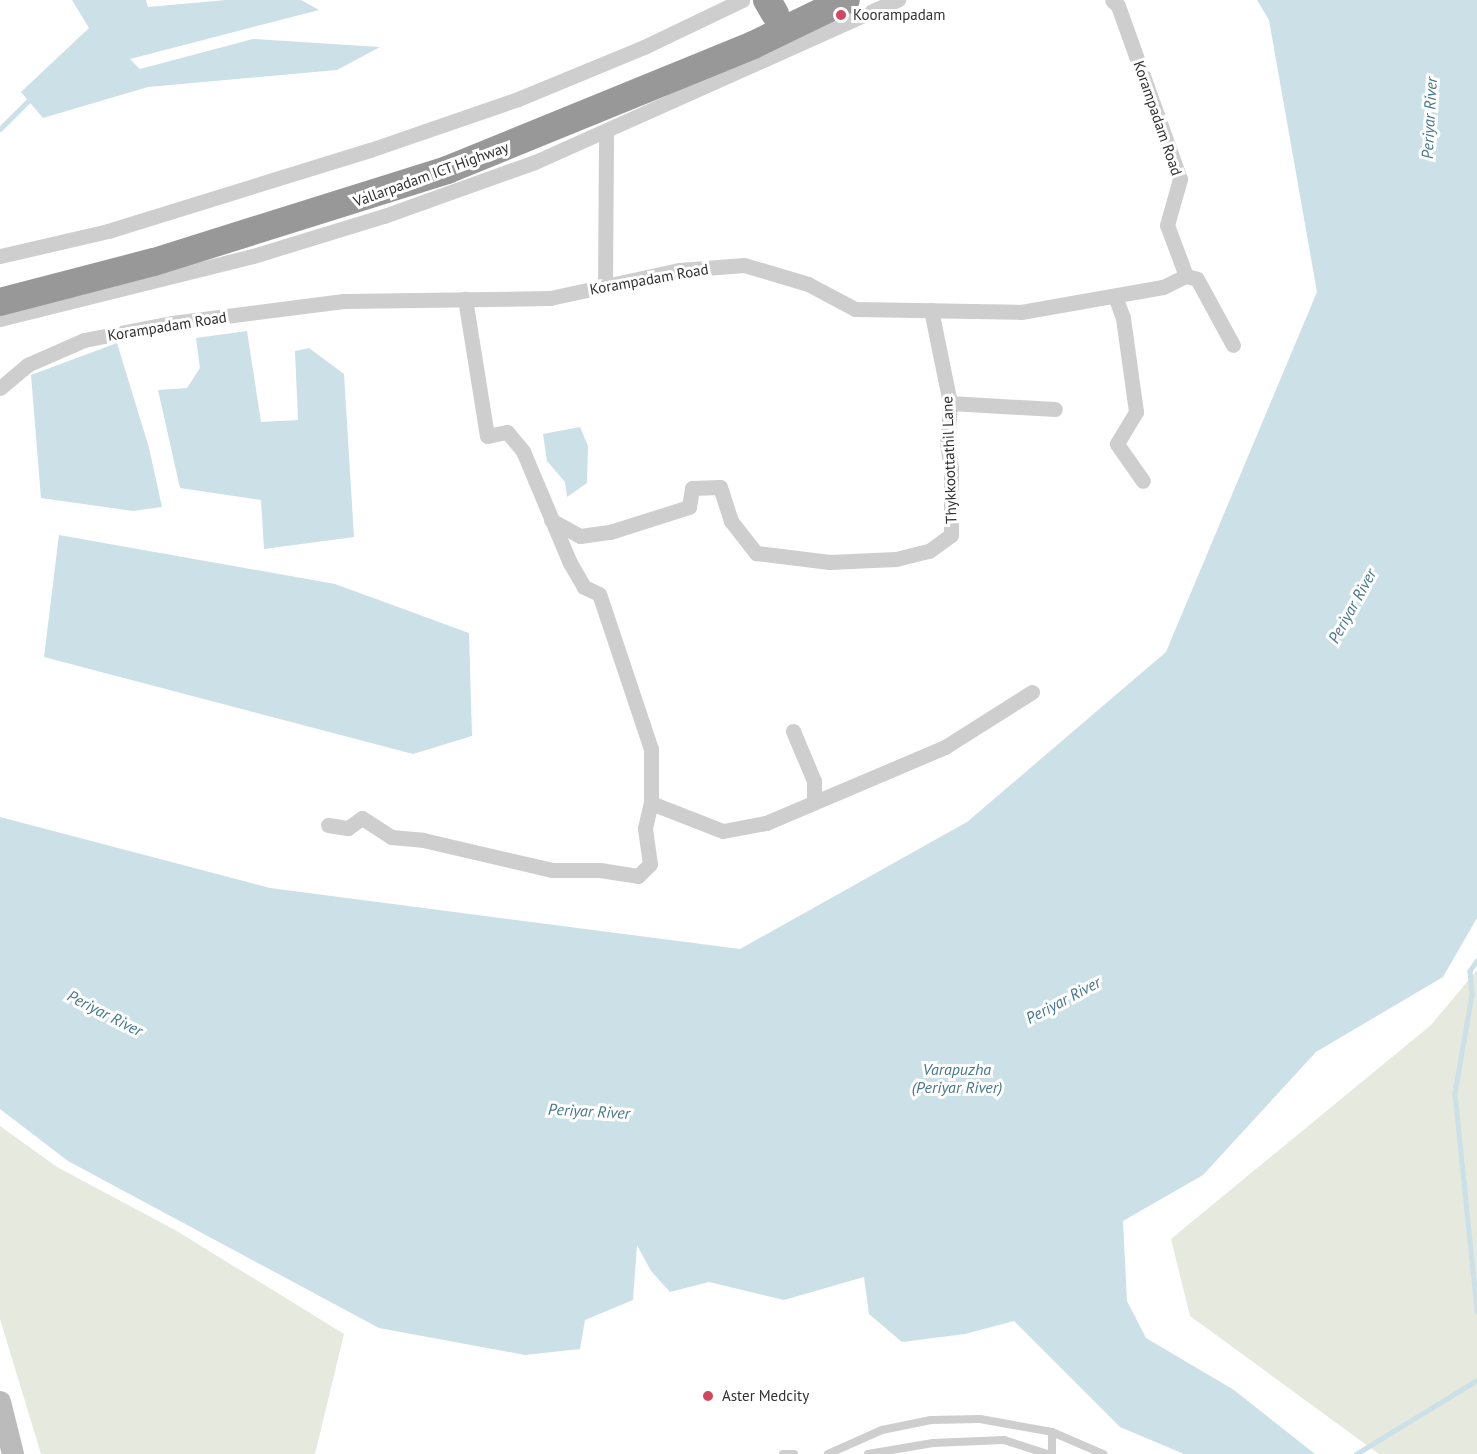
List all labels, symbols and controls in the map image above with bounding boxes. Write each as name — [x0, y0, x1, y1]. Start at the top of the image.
place label: Koorampadam — [853, 6, 945, 24]
marker: Koorampadam — [834, 8, 848, 22]
street label: Korampadam Road — [1130, 58, 1186, 178]
water label: Periyar River — [1417, 77, 1441, 159]
street label: Vallarpadam ICT Highway — [351, 137, 511, 211]
street label: Korampadam Road — [588, 260, 710, 298]
street label: Korampadam Road — [106, 308, 228, 344]
street label: Thykkoottathil Lane — [938, 396, 960, 524]
water label: Periyar River — [1324, 566, 1380, 646]
water label: Periyar River — [1022, 972, 1104, 1028]
water label: Periyar River — [64, 986, 146, 1040]
water label: Varapuzha (Periyar River) — [912, 1059, 1002, 1097]
water label: Periyar River — [548, 1099, 630, 1123]
marker: Aster Medcity — [699, 1387, 717, 1405]
place label: Aster Medcity — [722, 1387, 809, 1405]

